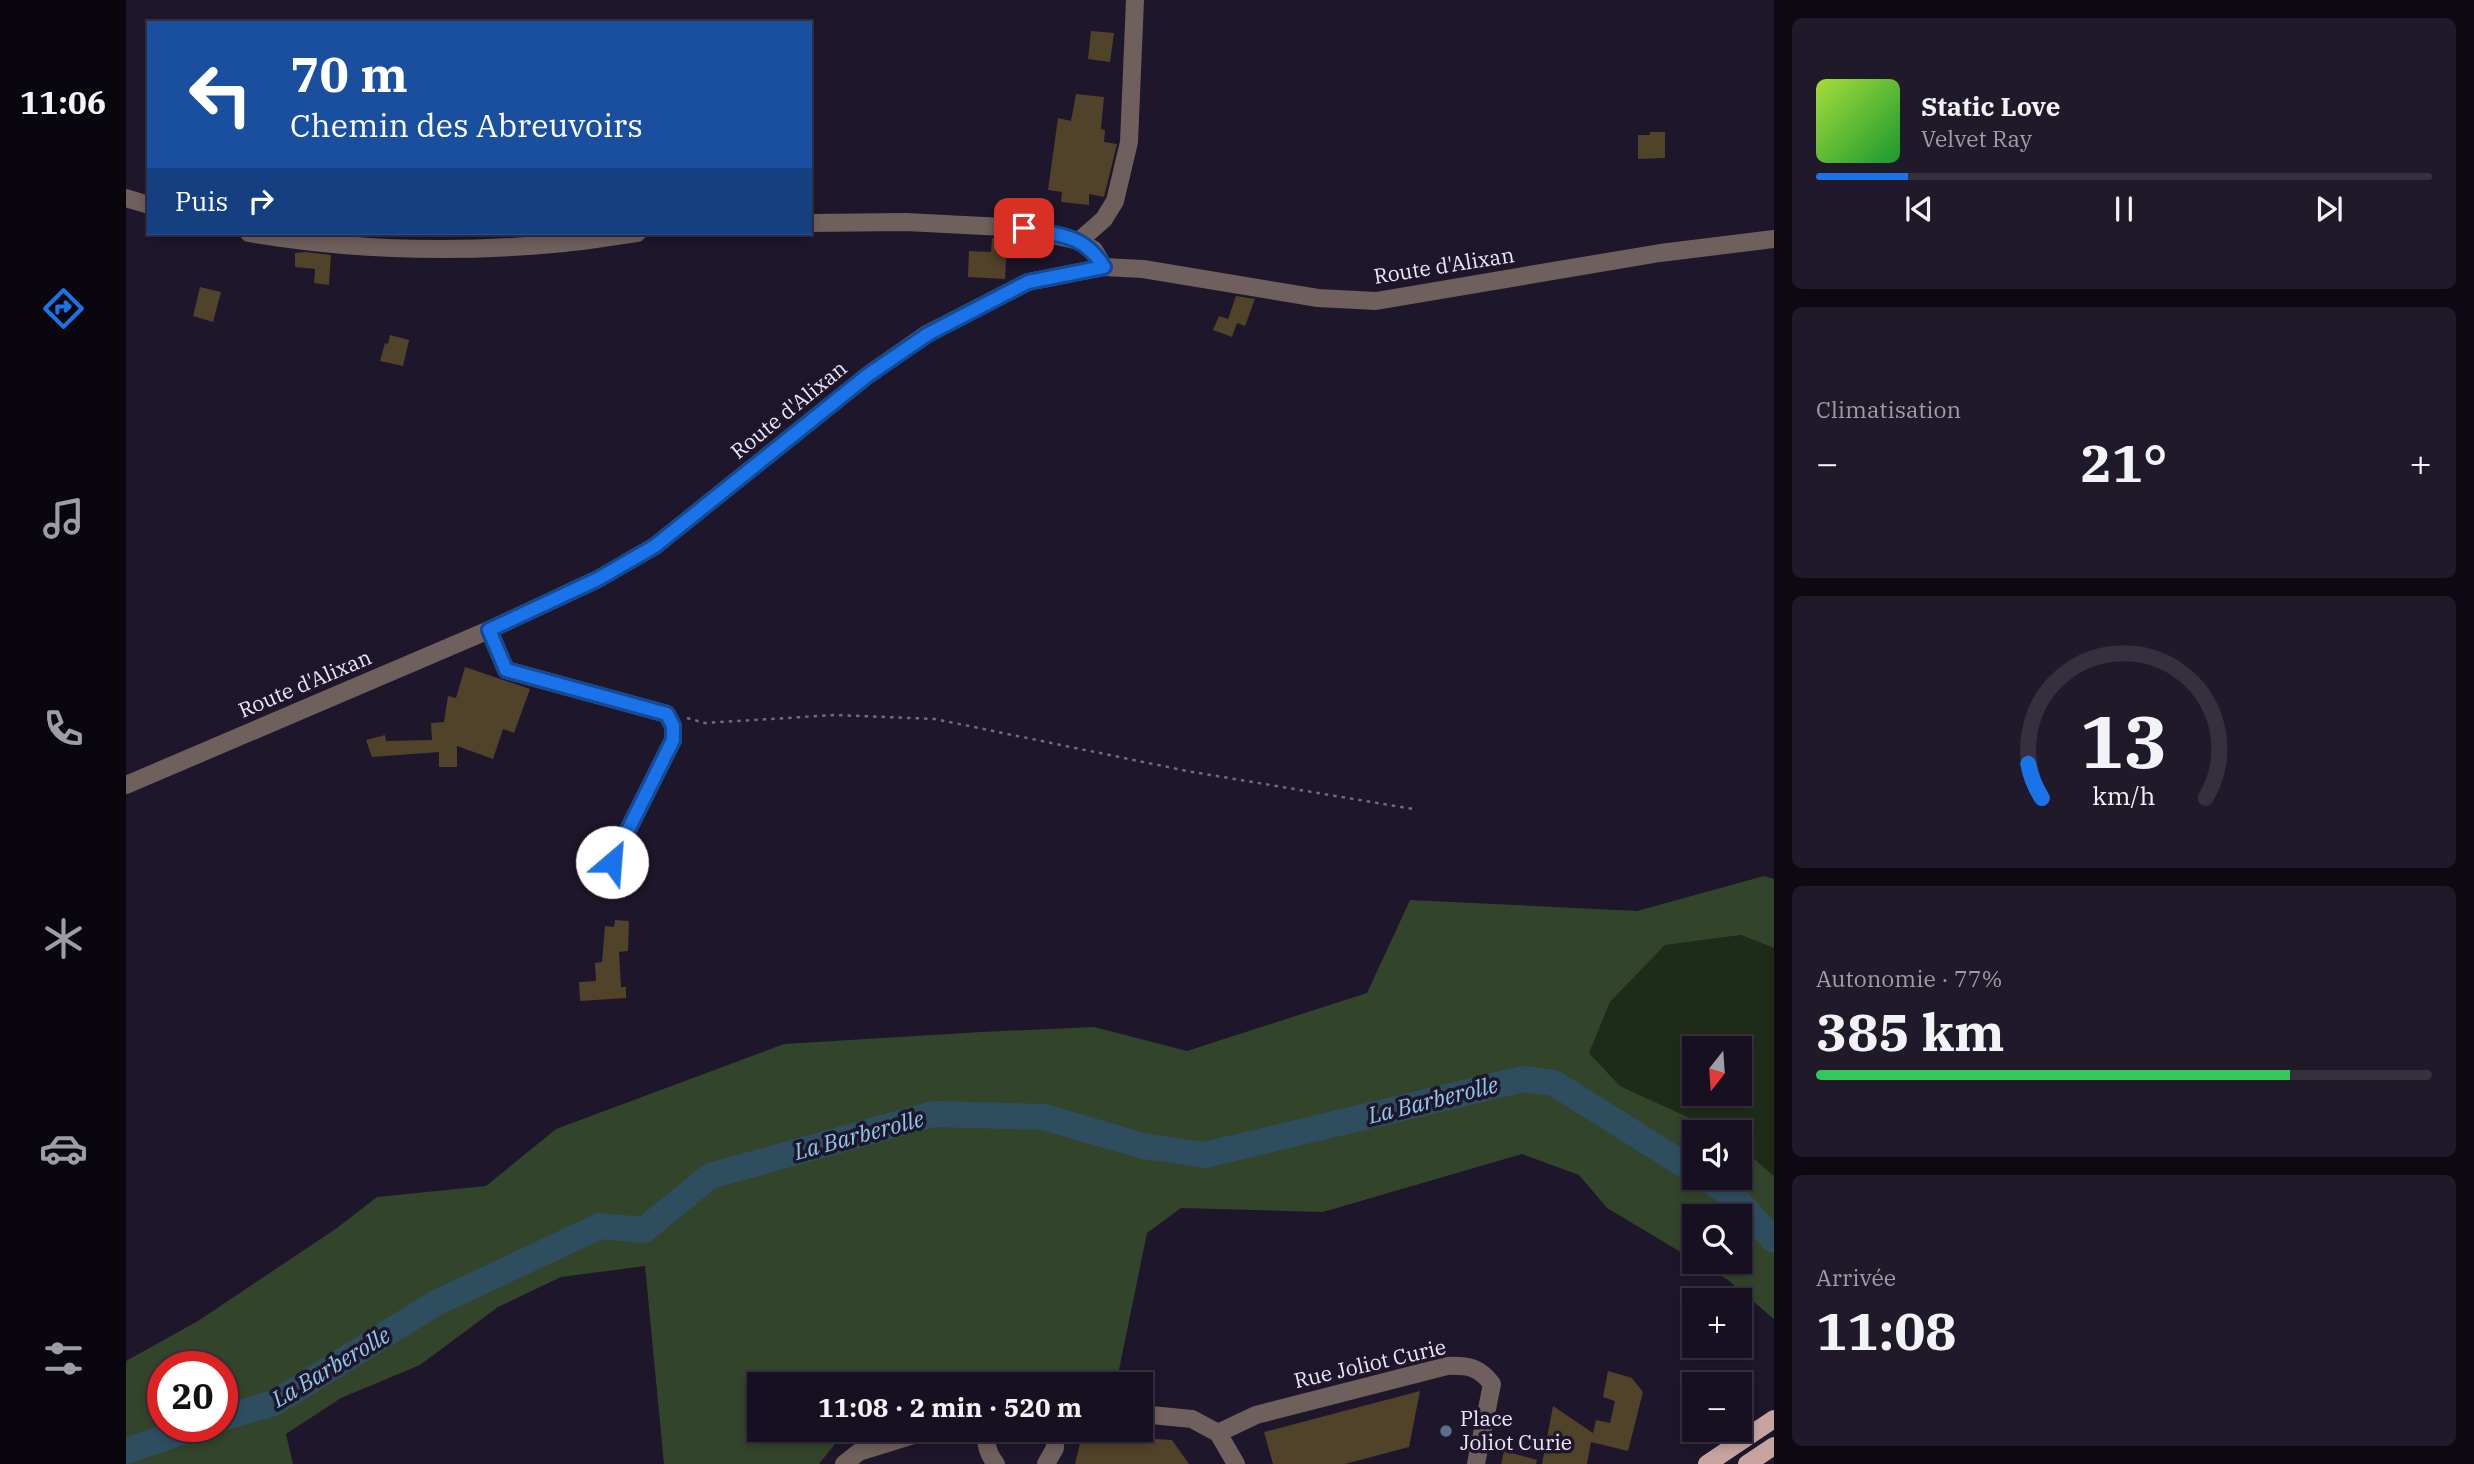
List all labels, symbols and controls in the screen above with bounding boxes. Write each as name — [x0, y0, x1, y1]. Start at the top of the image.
text: 70 m — [290, 42, 408, 105]
icon: left — [175, 49, 266, 140]
text: 11:06 — [20, 81, 106, 123]
text: Static Love — [1921, 89, 2060, 123]
text: Chemin des Abreuvoirs — [290, 104, 643, 146]
text: Velvet Ray — [1921, 123, 2032, 153]
icon: right — [242, 182, 280, 220]
text: Puis — [175, 184, 228, 218]
icon: previous — [1900, 190, 1938, 228]
icon: pause — [2105, 190, 2143, 228]
icon: next — [2310, 190, 2348, 228]
pin — [994, 198, 1054, 258]
icon: arrive — [1005, 209, 1043, 247]
street label: Route d'Alixan — [1372, 240, 1516, 290]
icon: directions — [39, 284, 88, 333]
street label: Route d'Alixan — [724, 354, 852, 465]
text: Climatisation — [1816, 394, 1961, 424]
text: 21° — [2081, 429, 2167, 496]
text: − — [1816, 438, 1839, 487]
text: + — [2409, 438, 2432, 487]
icon: music — [39, 494, 88, 543]
street label: Route d'Alixan — [234, 642, 375, 724]
text: 13 — [2080, 693, 2168, 788]
icon: phone — [39, 704, 88, 753]
text: km/h — [2092, 779, 2156, 812]
position arrow — [575, 825, 649, 899]
icon: climate — [39, 914, 88, 963]
text: Autonomie · 77% — [1816, 963, 2003, 993]
text: 385 km — [1816, 998, 2005, 1065]
north arrow — [1682, 1036, 1752, 1106]
map controls — [1682, 1036, 1752, 1442]
water label: La Barberolle — [1364, 1068, 1501, 1130]
water label: La Barberolle — [790, 1102, 927, 1166]
button: sound — [1682, 1120, 1752, 1190]
icon: car — [39, 1124, 88, 1173]
button: search — [1682, 1204, 1752, 1274]
text: Arrivée — [1816, 1262, 1896, 1292]
button: + — [1682, 1288, 1752, 1358]
text: 11:08 — [1816, 1297, 1957, 1364]
water label: La Barberolle — [265, 1319, 395, 1414]
street label: Rue Joliot Curie — [1291, 1332, 1449, 1394]
icon: filters — [39, 1334, 88, 1383]
speed limit sign: 20 — [147, 1351, 238, 1442]
button: − — [1682, 1372, 1752, 1442]
text: 11:08 · 2 min · 520 m — [818, 1390, 1082, 1424]
place label: Place Joliot Curie — [1460, 1404, 1572, 1456]
marker: Place Joliot Curie — [1438, 1423, 1454, 1439]

